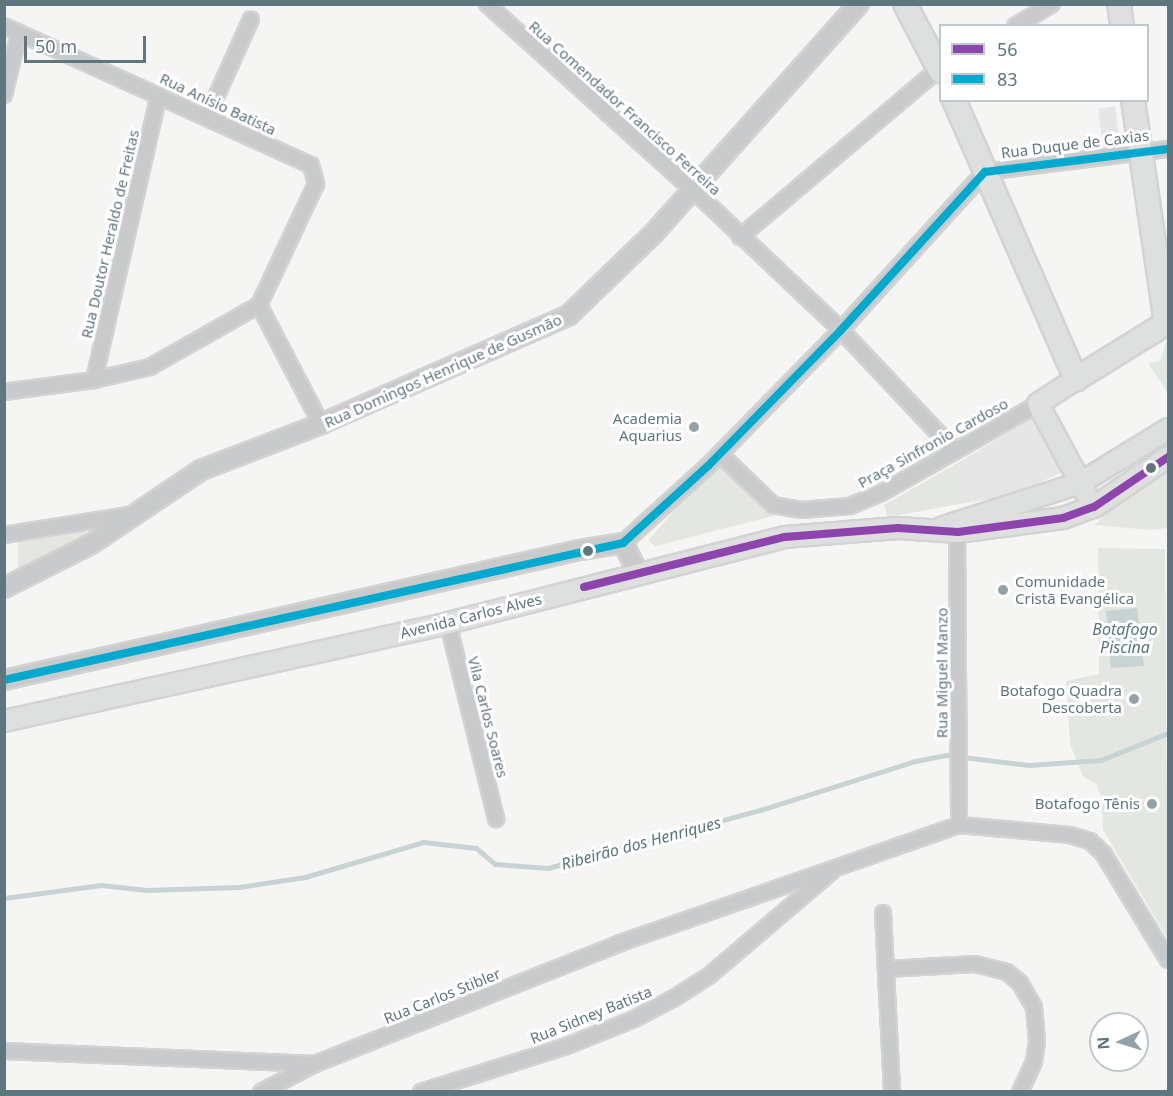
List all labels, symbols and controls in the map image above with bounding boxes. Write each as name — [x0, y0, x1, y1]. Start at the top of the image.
street label: Rua Comendador Francisco Ferreira — [525, 17, 725, 199]
scale bar — [27, 24, 148, 62]
legend — [939, 24, 1149, 102]
text: 50 m — [35, 34, 77, 58]
text: 56 — [997, 37, 1018, 61]
text: 83 — [997, 67, 1018, 91]
street label: Rua Anísio Batista — [157, 69, 279, 139]
street label: Rua Duque de Caxias — [1000, 126, 1150, 162]
street label: Rua Doutor Heraldo de Freitas — [77, 128, 143, 340]
street label: Rua Domingos Henrique de Gusmão — [322, 310, 564, 432]
street label: Praça Sinfronio Cardoso — [855, 394, 1011, 492]
place label: Academia Aquarius — [613, 409, 682, 444]
marker: Academia Aquarius — [687, 420, 701, 434]
unlabelled marker — [1145, 462, 1157, 474]
unlabelled marker — [582, 545, 594, 557]
place label: Comunidade Cristã Evangélica — [1015, 572, 1134, 607]
marker: Comunidade Cristã Evangélica — [996, 583, 1010, 597]
street label: Avenida Carlos Alves — [398, 590, 544, 642]
street label: Rua Miguel Manzo — [933, 608, 951, 738]
water label: Botafogo Piscina — [1092, 619, 1158, 657]
street label: Vila Carlos Soares — [464, 654, 512, 780]
place label: Botafogo Quadra Descoberta — [1000, 681, 1122, 716]
marker: Botafogo Quadra Descoberta — [1127, 692, 1141, 706]
place label: Botafogo Tênis — [1035, 795, 1140, 813]
marker: Botafogo Tênis — [1145, 797, 1159, 811]
water label: Ribeirão dos Henriques — [559, 812, 723, 874]
street label: Rua Carlos Stibler — [381, 964, 503, 1028]
street label: Rua Sidney Batista — [528, 982, 654, 1048]
north arrow — [1089, 1012, 1149, 1072]
text: N — [1092, 1036, 1114, 1050]

